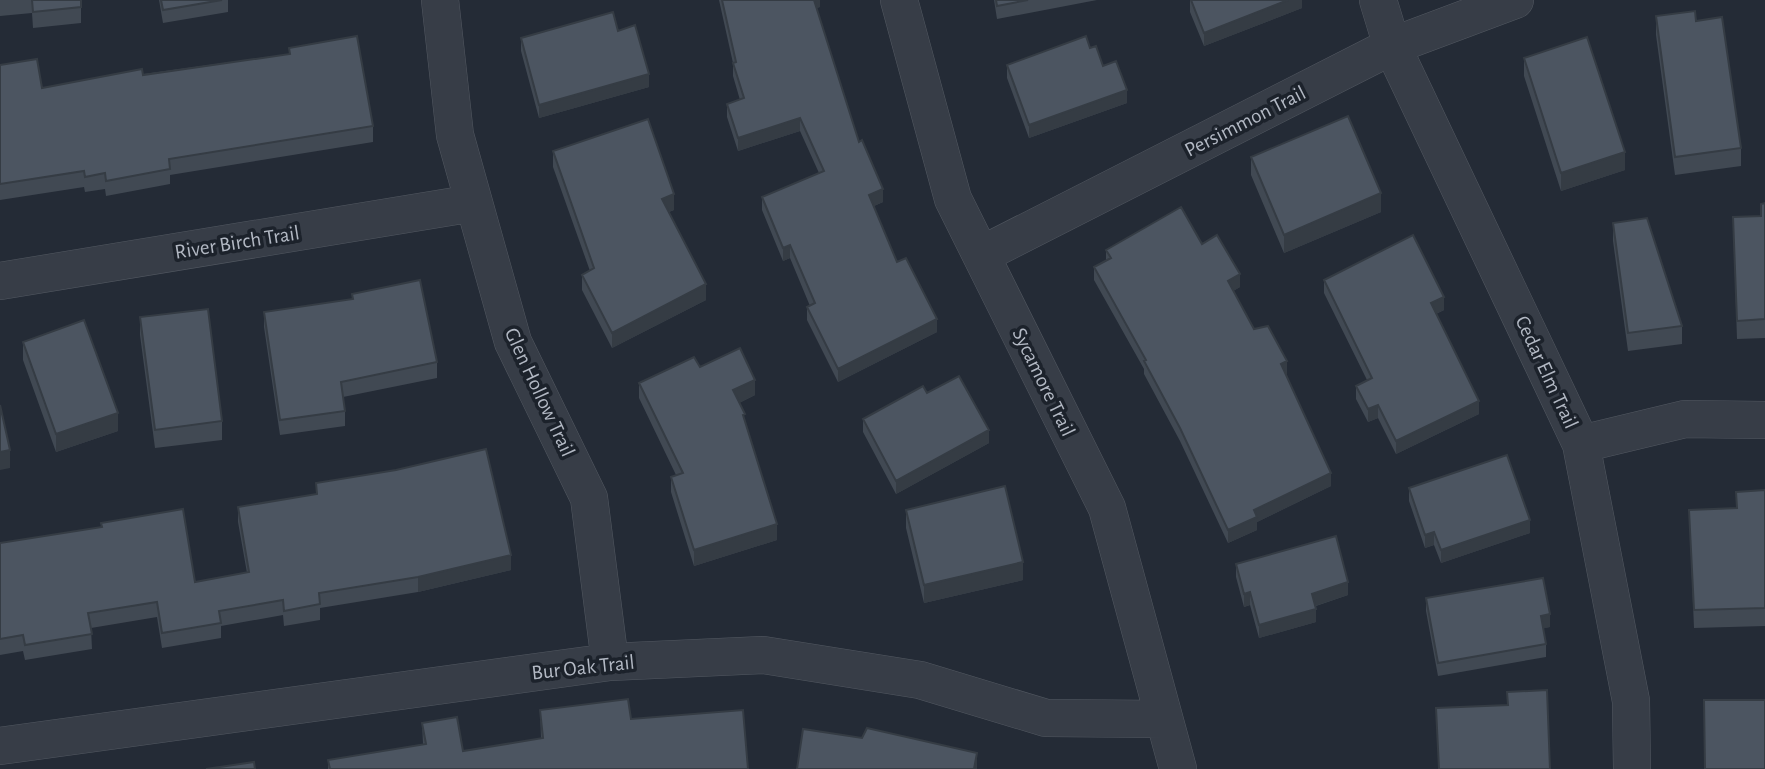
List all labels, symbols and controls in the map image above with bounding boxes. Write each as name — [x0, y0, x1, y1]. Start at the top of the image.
street label: Persimmon Trail — [1181, 82, 1309, 161]
street label: River Birch Trail — [173, 222, 301, 263]
street label: Cedar Elm Trail — [1511, 313, 1582, 432]
street label: Glen Hollow Trail — [501, 325, 579, 460]
street label: Sycamore Trail — [1008, 325, 1079, 440]
street label: Bur Oak Trail — [530, 652, 636, 683]

